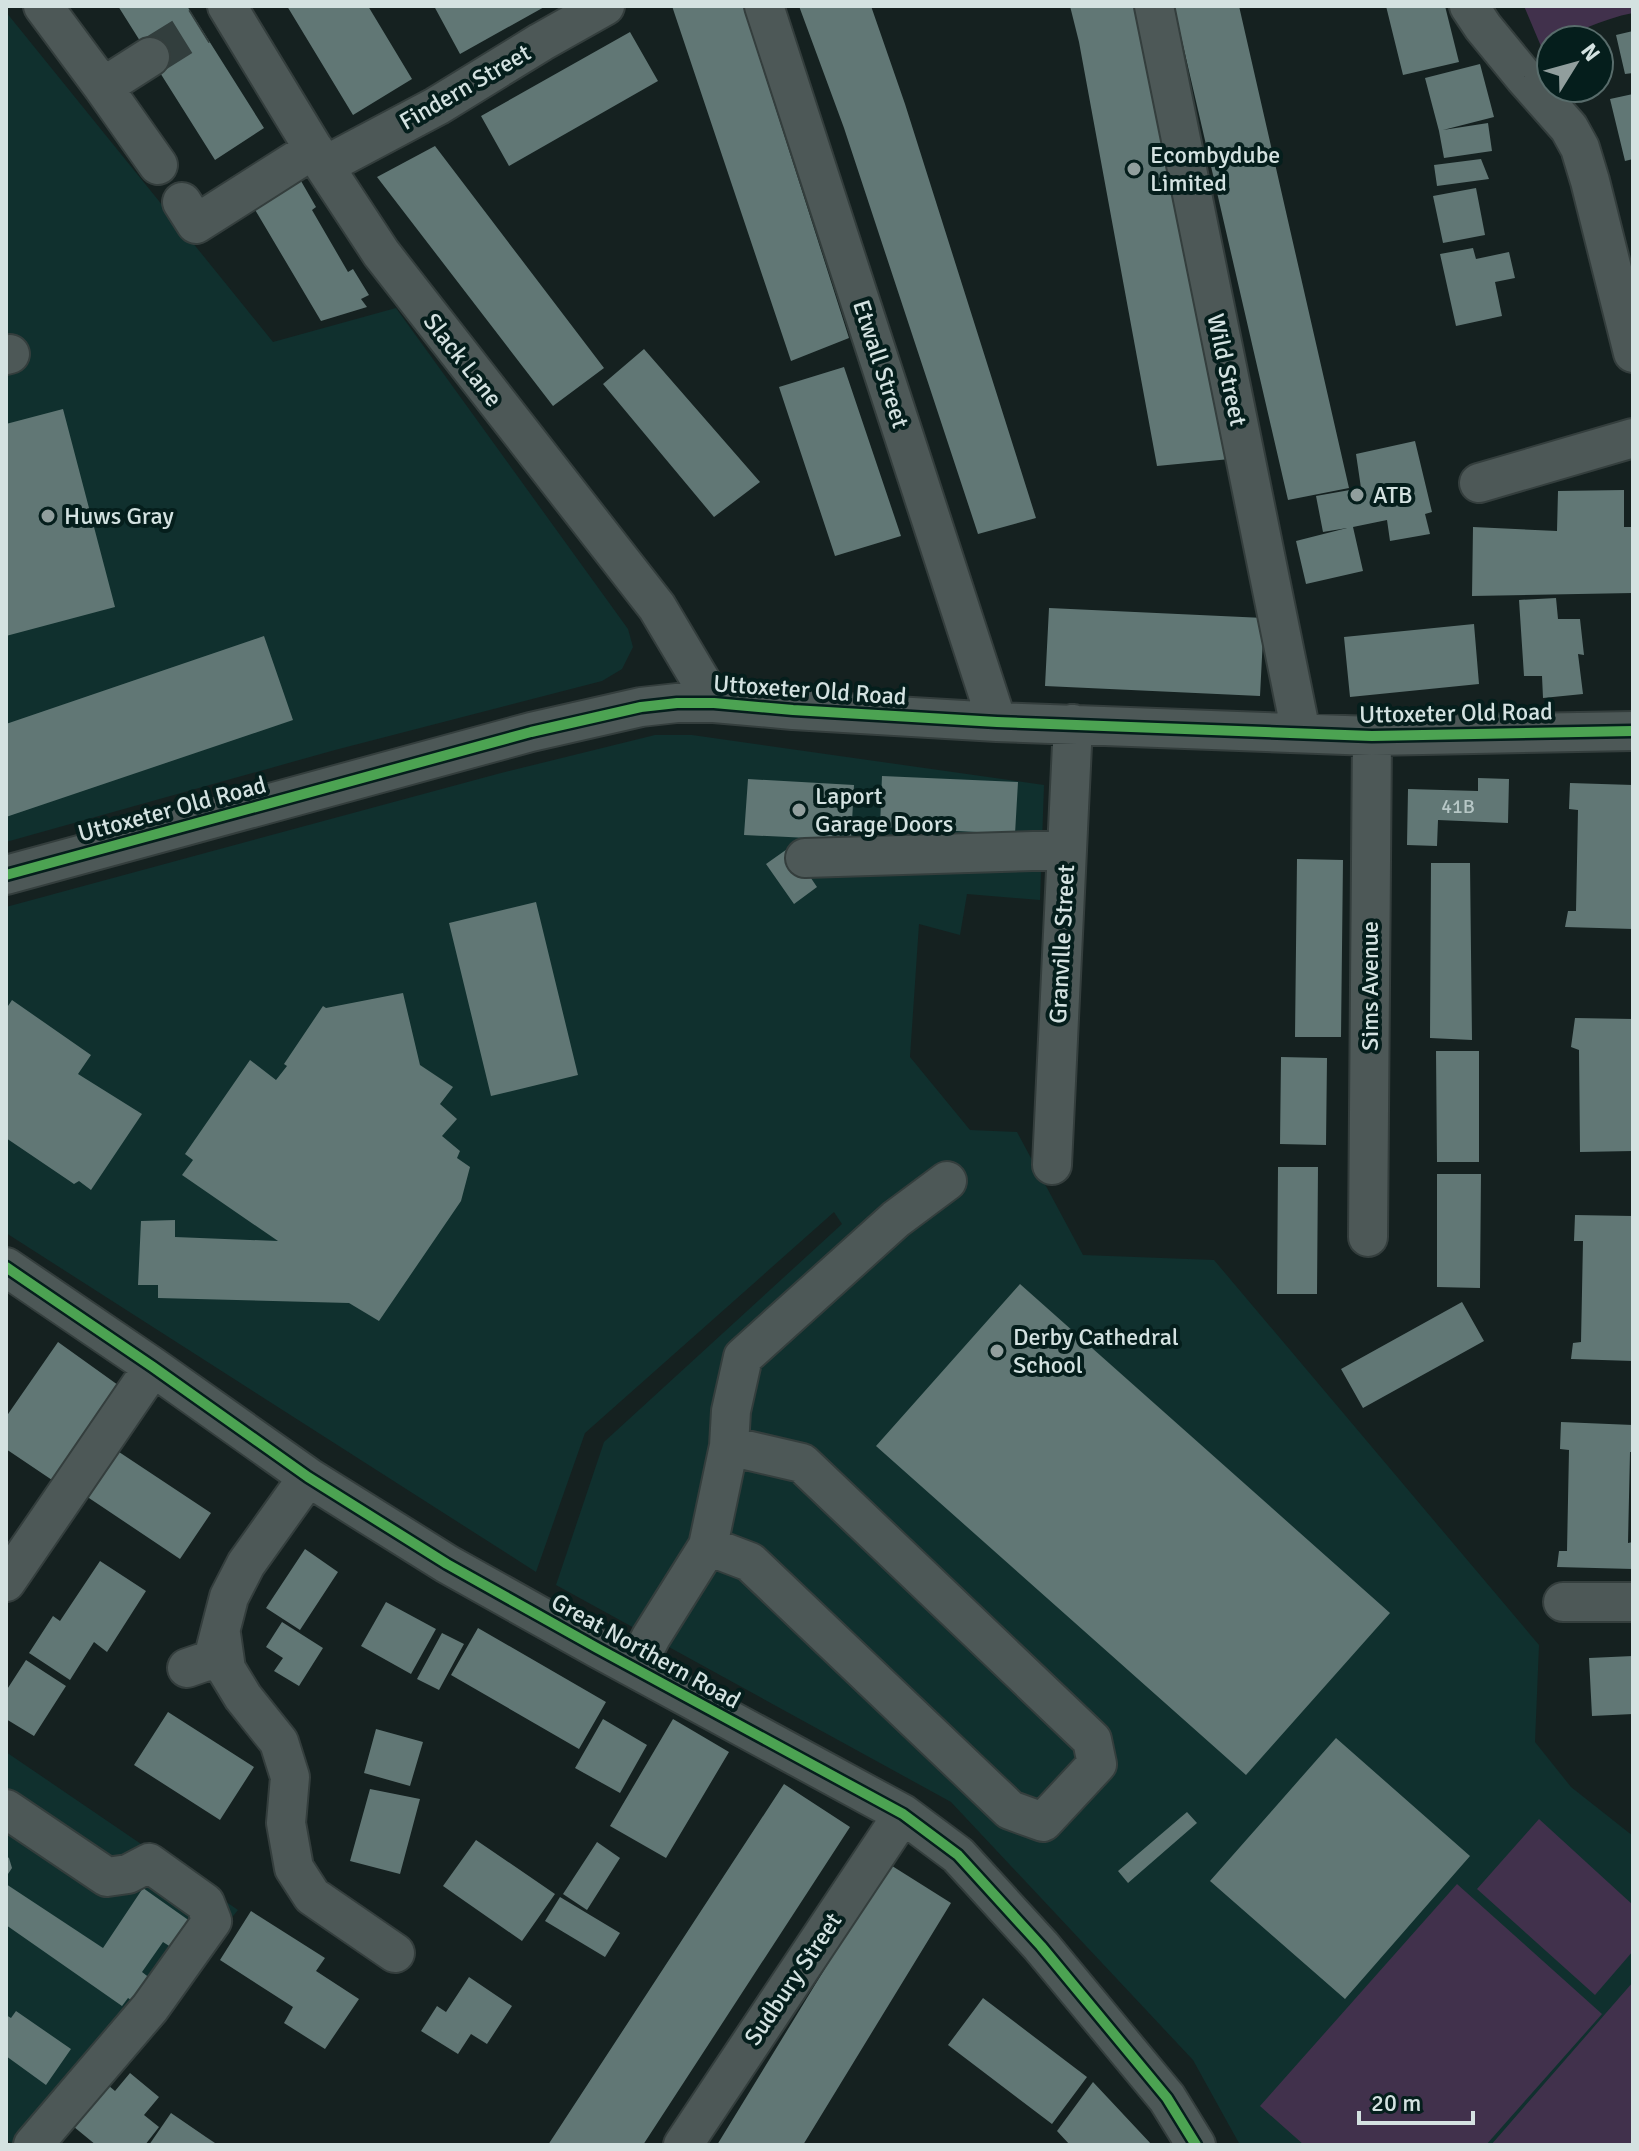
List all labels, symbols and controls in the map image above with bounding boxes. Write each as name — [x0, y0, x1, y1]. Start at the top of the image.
north arrow — [1535, 24, 1615, 104]
street label: Findern Street — [394, 37, 536, 137]
text: N — [1575, 38, 1606, 67]
place label: Ecombydube Limited — [1150, 140, 1280, 198]
marker: Ecombydube Limited — [1125, 160, 1143, 178]
street label: Etwall Street — [846, 296, 916, 432]
street label: Slack Lane — [417, 307, 509, 413]
street label: Wild Street — [1200, 311, 1254, 429]
place label: ATB — [1373, 480, 1413, 510]
marker: ATB — [1348, 486, 1366, 504]
place label: Huws Gray — [64, 501, 174, 531]
marker: Huws Gray — [39, 507, 57, 525]
street label: Uttoxeter Old Road — [712, 668, 908, 712]
street label: Uttoxeter Old Road — [1359, 696, 1553, 730]
street label: Uttoxeter Old Road — [75, 769, 269, 849]
place label: Laport Garage Doors — [815, 781, 953, 839]
house number: 41B — [1441, 794, 1475, 819]
marker: Laport Garage Doors — [790, 801, 808, 819]
street label: Granville Street — [1043, 864, 1081, 1024]
street label: Sims Avenue — [1355, 921, 1385, 1051]
place label: Derby Cathedral School — [1013, 1322, 1179, 1380]
marker: Derby Cathedral School — [988, 1342, 1006, 1360]
street label: Great Northern Road — [546, 1587, 746, 1715]
street label: Sudbury Street — [738, 1907, 848, 2051]
scale bar — [1359, 2075, 1473, 2125]
text: 20 m — [1371, 2088, 1421, 2118]

